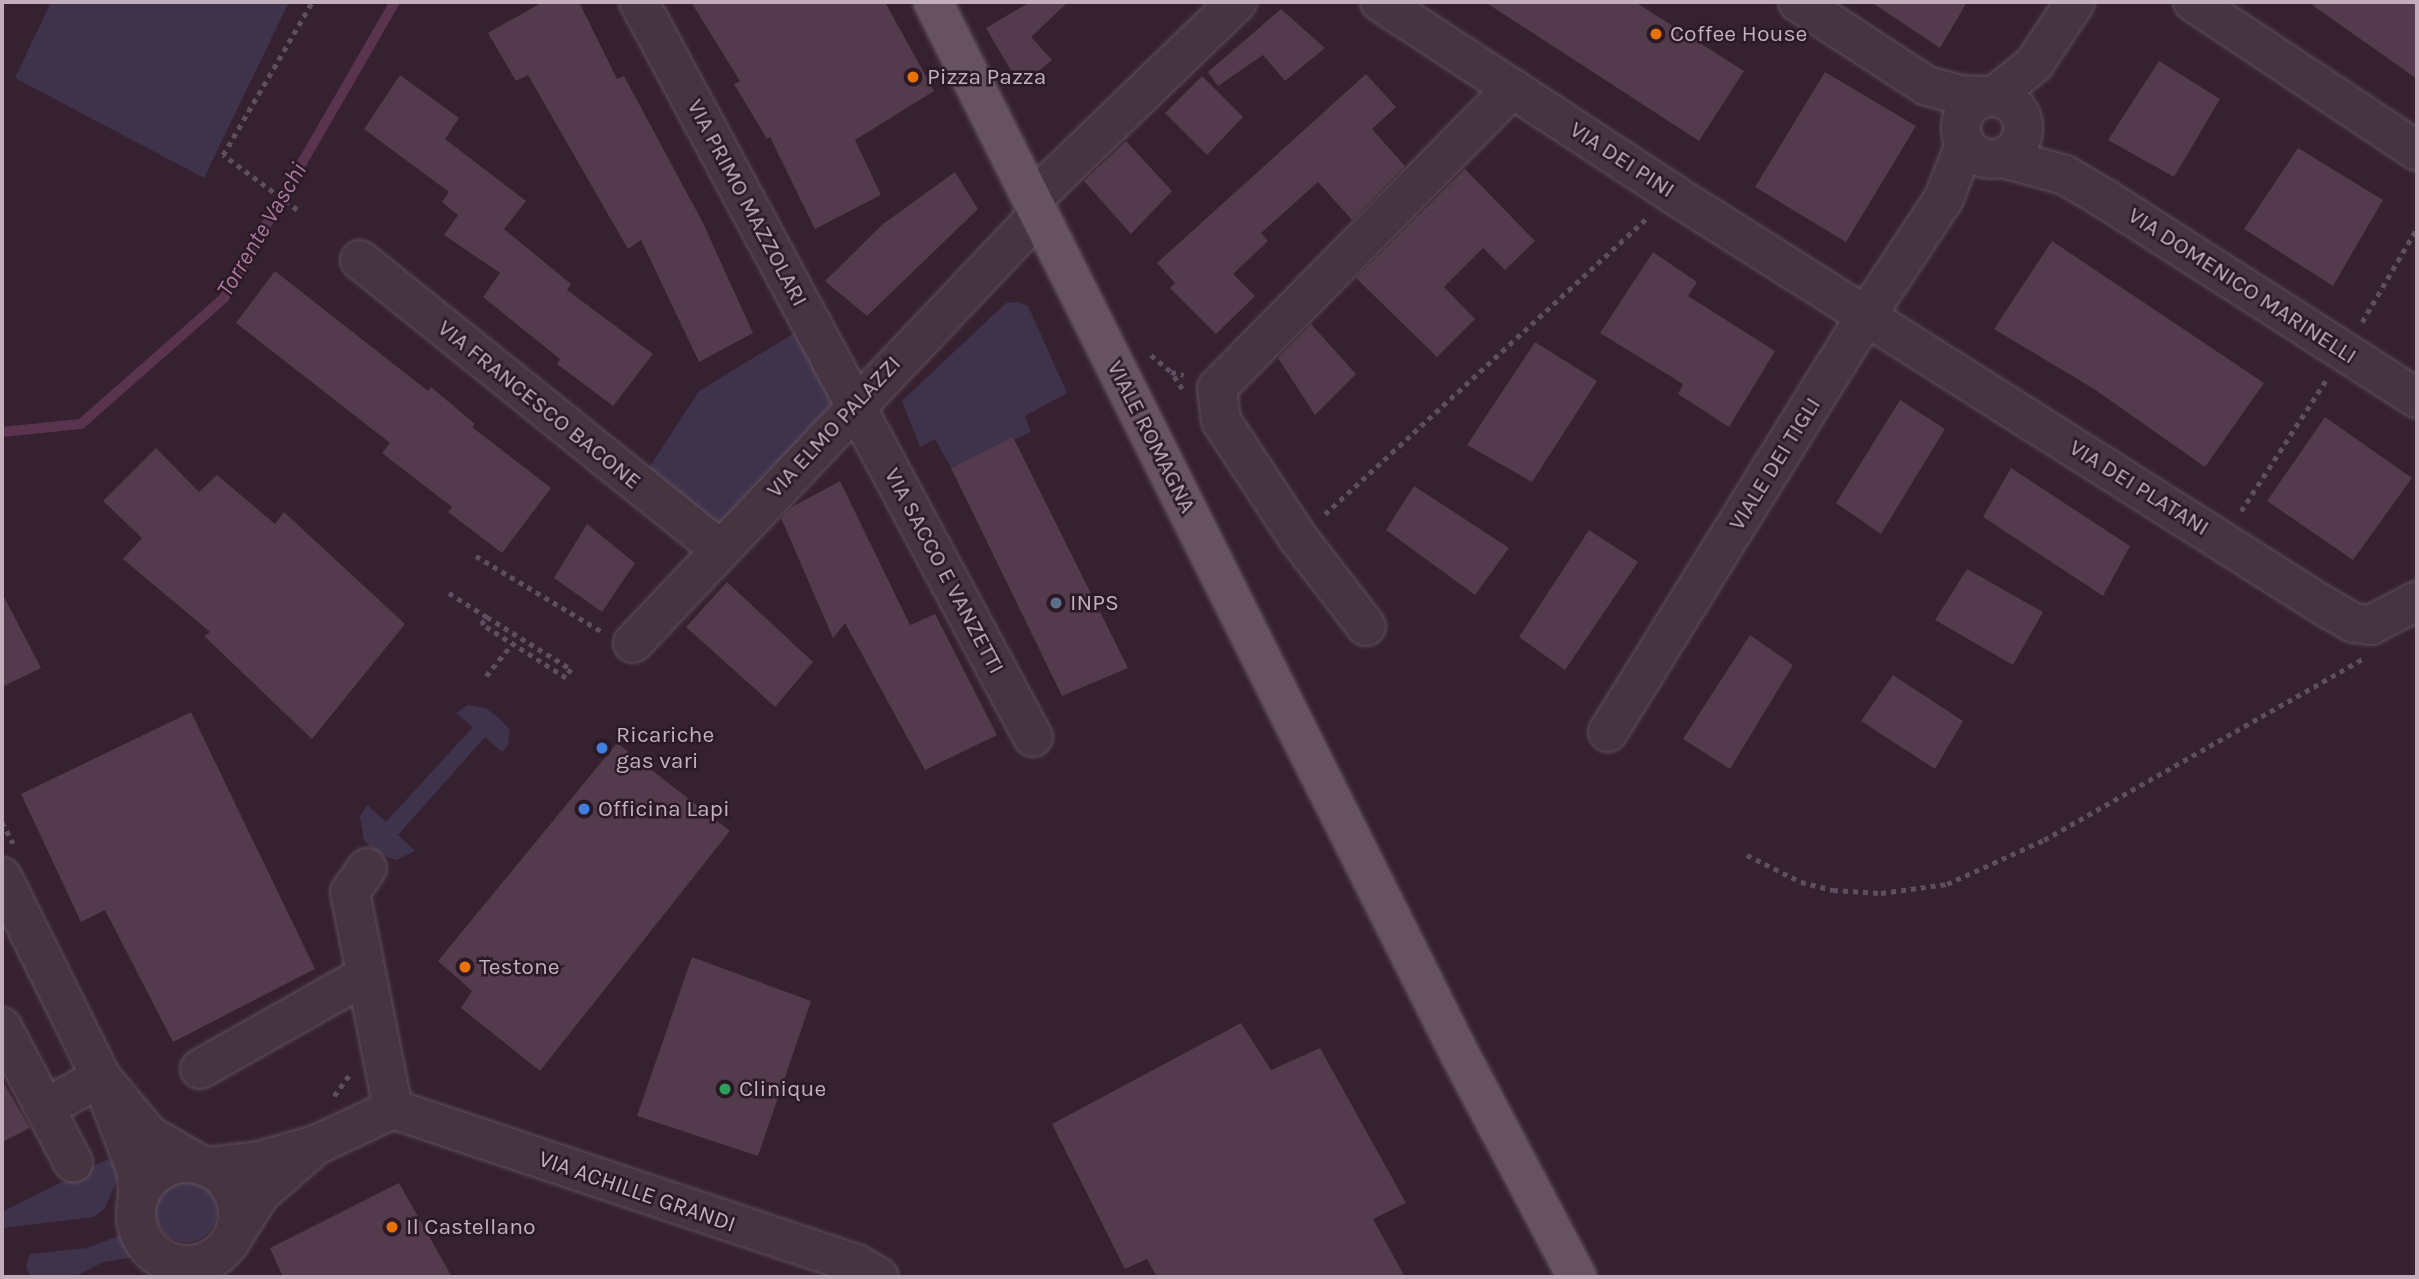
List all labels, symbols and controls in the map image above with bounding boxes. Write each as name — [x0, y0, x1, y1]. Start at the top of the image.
place label: Coffee House — [1670, 20, 1807, 48]
marker: Coffee House — [1648, 26, 1664, 42]
place label: Pizza Pazza — [927, 63, 1046, 91]
marker: Pizza Pazza — [905, 69, 921, 85]
street label: VIA PRIMO MAZZOLARI — [681, 95, 813, 311]
street label: VIA DEI PINI — [1564, 116, 1680, 204]
water label: Torrente Vaschi — [211, 158, 313, 302]
street label: VIA DOMENICO MARINELLI — [2123, 202, 2361, 370]
street label: VIA FRANCESCO BACONE — [432, 314, 646, 496]
street label: VIA ELMO PALAZZI — [761, 350, 907, 504]
street label: VIALE ROMAGNA — [1101, 356, 1201, 518]
street label: VIALE DEI TIGLI — [1723, 392, 1827, 536]
street label: VIA DEI PLATANI — [2064, 434, 2214, 542]
street label: VIA SACCO E VANZETTI — [878, 463, 1010, 679]
place label: INPS — [1070, 589, 1119, 617]
marker: INPS — [1048, 595, 1064, 611]
place label: Ricariche gas vari — [616, 721, 714, 775]
marker: Ricariche gas vari — [594, 740, 610, 756]
place label: Officina Lapi — [598, 795, 730, 823]
marker: Officina Lapi — [576, 801, 592, 817]
place label: Testone — [479, 953, 560, 981]
marker: Testone — [457, 959, 473, 975]
place label: Clinique — [739, 1075, 826, 1103]
marker: Clinique — [717, 1081, 733, 1097]
street label: VIA ACHILLE GRANDI — [535, 1145, 739, 1239]
place label: Il Castellano — [406, 1213, 536, 1241]
marker: Il Castellano — [384, 1219, 400, 1235]

